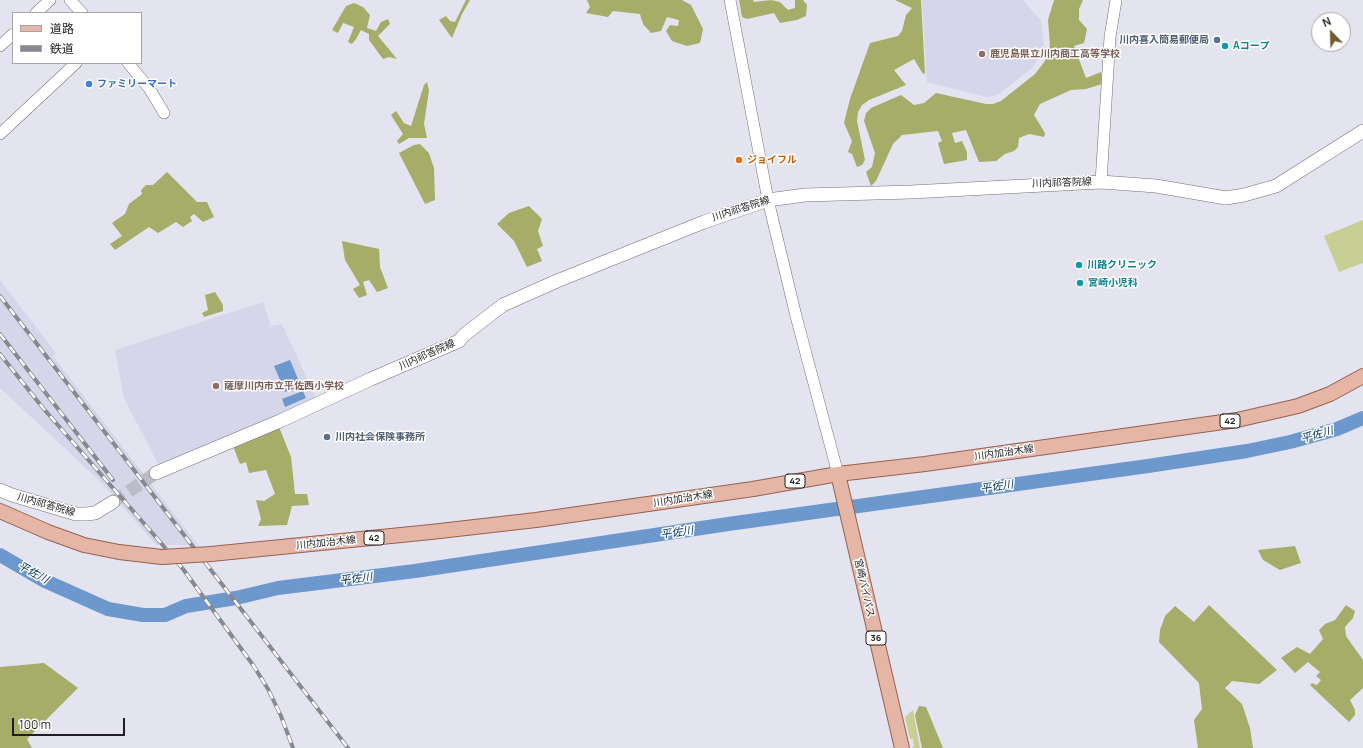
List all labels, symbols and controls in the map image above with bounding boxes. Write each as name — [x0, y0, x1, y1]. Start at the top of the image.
legend — [12, 12, 142, 64]
north arrow — [1311, 12, 1351, 52]
text: N — [1320, 13, 1333, 30]
text: 道路 — [50, 20, 74, 37]
place label: 川内喜入簡易郵便局 — [1119, 34, 1209, 46]
marker: 川内喜入簡易郵便局 — [1212, 35, 1222, 45]
text: 鉄道 — [50, 40, 74, 57]
place label: Aコープ — [1233, 40, 1270, 52]
marker: Aコープ — [1220, 41, 1230, 51]
place label: 鹿児島県立川内商工高等学校 — [990, 48, 1120, 60]
marker: 鹿児島県立川内商工高等学校 — [977, 49, 987, 59]
place label: ファミリーマート — [97, 78, 177, 90]
marker: ファミリーマート — [84, 79, 94, 89]
place label: ジョイフル — [747, 154, 797, 166]
marker: ジョイフル — [734, 155, 744, 165]
street label: 川内祁答院線 — [1032, 176, 1092, 190]
street label: 川内祁答院線 — [711, 194, 771, 224]
place label: 川路クリニック — [1087, 259, 1157, 271]
marker: 川路クリニック — [1074, 260, 1084, 270]
place label: 宮崎小児科 — [1088, 277, 1138, 289]
marker: 宮崎小児科 — [1075, 278, 1085, 288]
street label: 川内祁答院線 — [397, 337, 457, 373]
place label: 薩摩川内市立平佐西小学校 — [224, 380, 344, 392]
marker: 薩摩川内市立平佐西小学校 — [211, 381, 221, 391]
road number: 42 — [1220, 414, 1240, 428]
water label: 平佐川 — [1299, 424, 1335, 446]
place label: 川内社会保険事務所 — [335, 431, 425, 443]
marker: 川内社会保険事務所 — [322, 432, 332, 442]
street label: 川内加治木線 — [973, 443, 1035, 463]
road number: 42 — [785, 474, 805, 488]
water label: 平佐川 — [980, 478, 1014, 496]
street label: 川内加治木線 — [652, 488, 714, 510]
street label: 川内祁答院線 — [16, 491, 76, 519]
water label: 平佐川 — [660, 524, 694, 542]
road number: 42 — [364, 531, 384, 545]
street label: 川内加治木線 — [296, 534, 356, 552]
street label: 宮崎バイパス — [851, 557, 877, 619]
water label: 平佐川 — [15, 559, 51, 587]
water label: 平佐川 — [339, 570, 373, 588]
road number: 36 — [866, 631, 886, 645]
scale bar — [14, 710, 127, 736]
text: 100 m — [19, 716, 51, 733]

